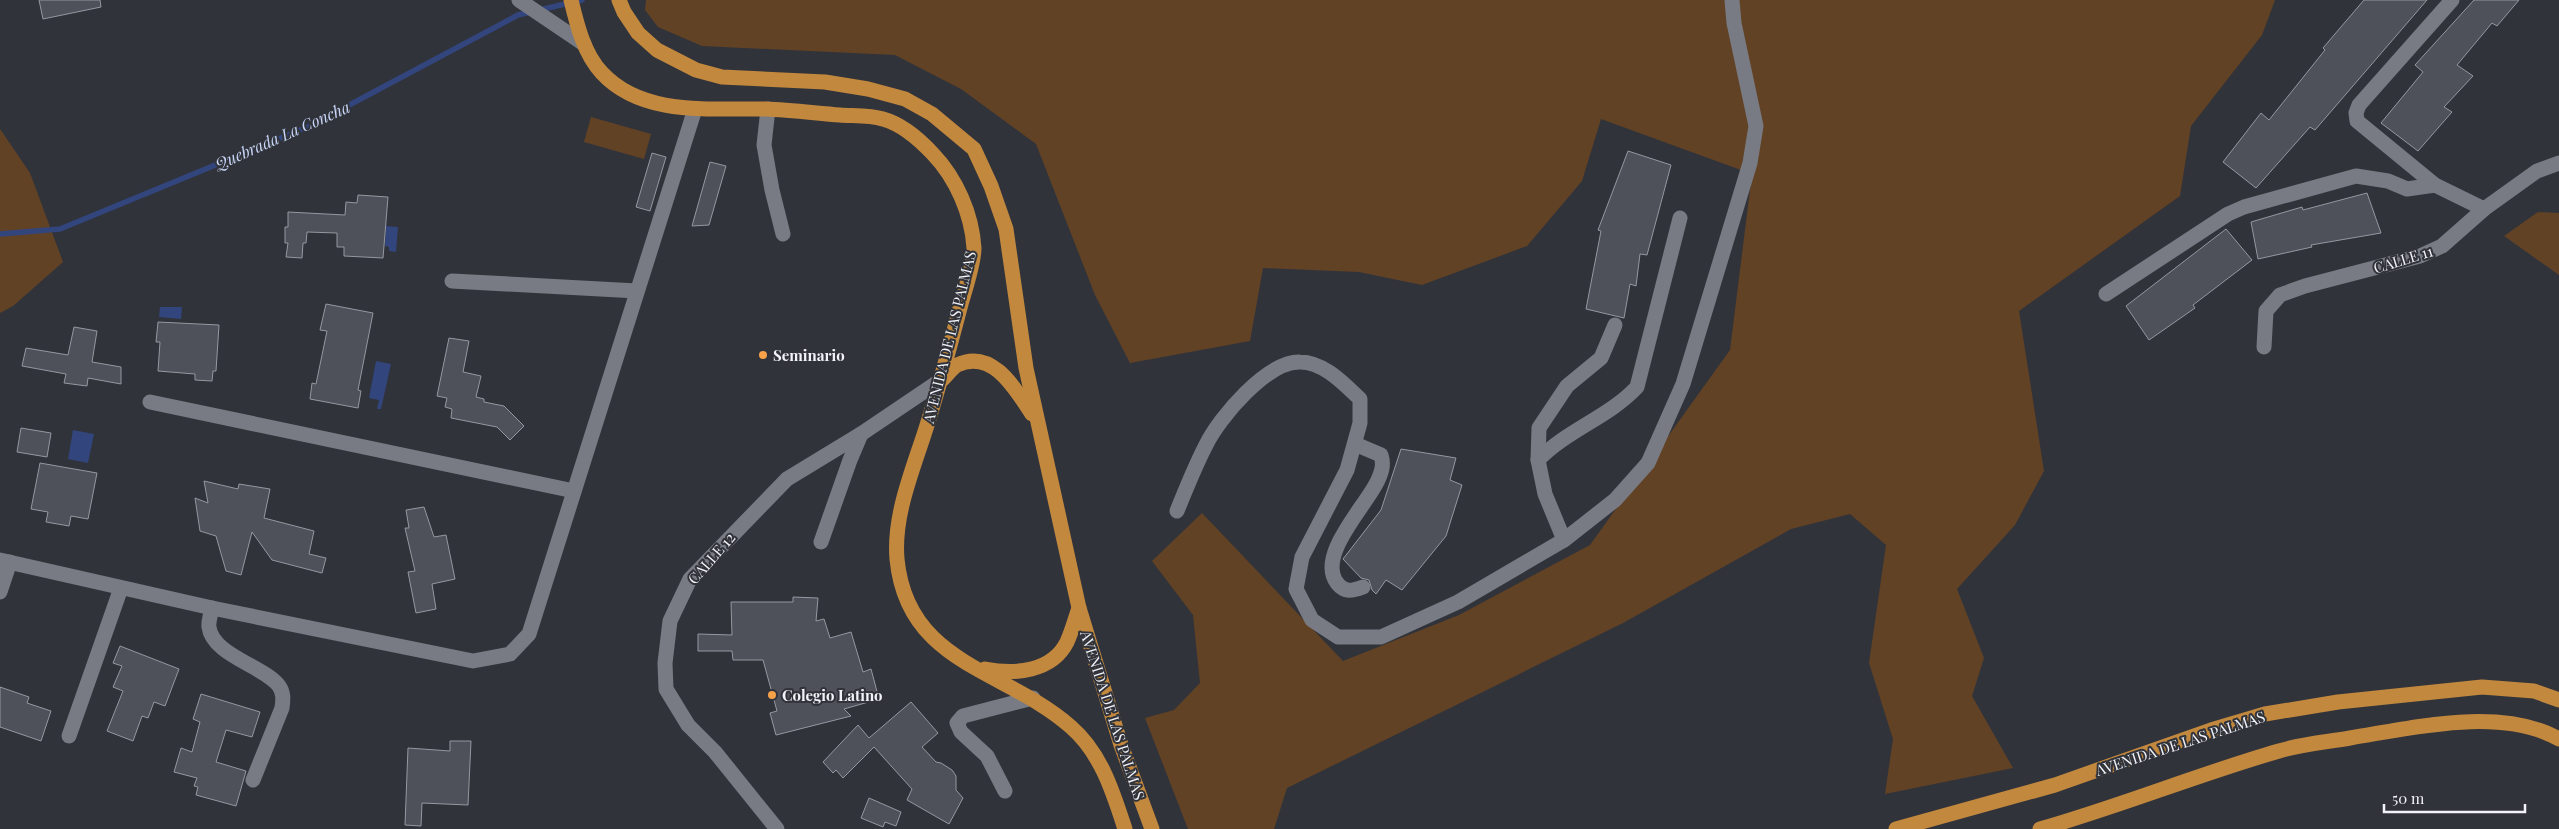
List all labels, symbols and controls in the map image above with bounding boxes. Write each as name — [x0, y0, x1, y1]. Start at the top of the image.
water label: Quebrada La Concha — [210, 96, 353, 175]
street label: CALLE 11 — [2371, 240, 2436, 277]
street label: AVENIDA DE LAS PALMAS — [918, 249, 980, 426]
place label: Seminario — [773, 345, 845, 365]
marker: Seminario — [757, 349, 769, 361]
street label: CALLE 12 — [683, 528, 739, 588]
street label: AVENIDA DE LAS PALMAS — [1076, 627, 1150, 802]
place label: Colegio Latino — [782, 685, 883, 705]
marker: Colegio Latino — [766, 689, 778, 701]
street label: AVENIDA DE LAS PALMAS — [2092, 706, 2267, 780]
scale bar — [2384, 782, 2525, 814]
text: 50 m — [2392, 788, 2425, 808]

